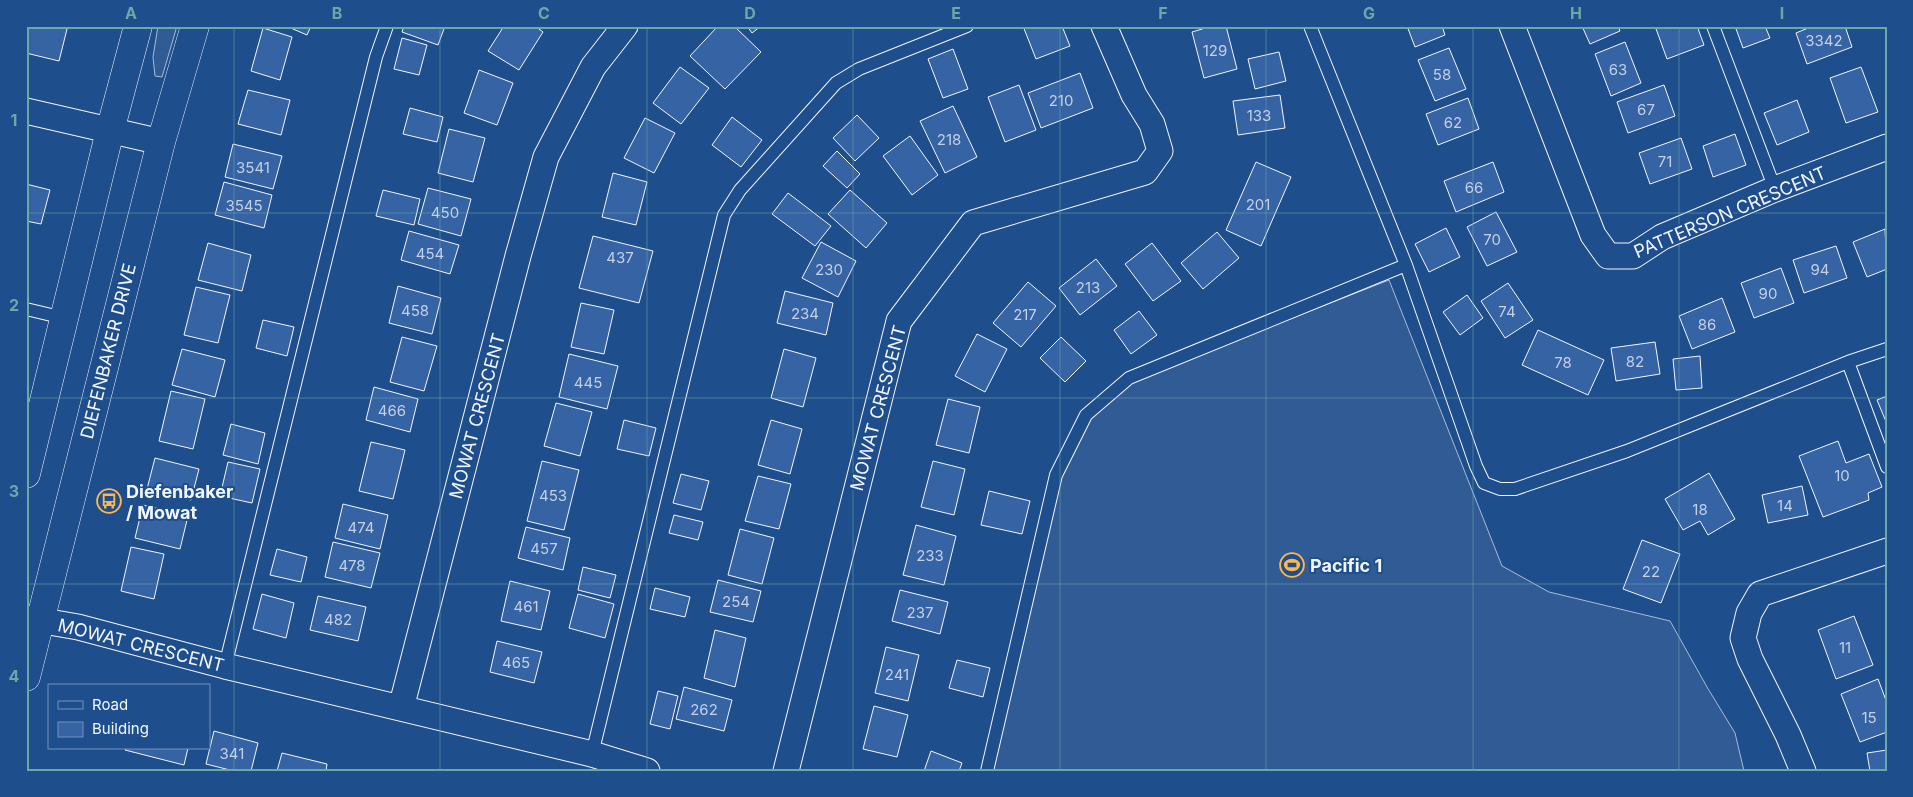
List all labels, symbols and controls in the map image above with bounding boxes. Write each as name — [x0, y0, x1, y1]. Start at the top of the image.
text: A — [125, 3, 137, 23]
text: B — [332, 3, 342, 23]
text: C — [538, 3, 550, 23]
text: D — [744, 3, 756, 23]
text: E — [951, 3, 961, 23]
text: F — [1158, 3, 1168, 23]
text: G — [1363, 3, 1375, 23]
text: H — [1570, 3, 1582, 23]
text: I — [1780, 3, 1784, 23]
house number: 3342 — [1805, 31, 1843, 50]
house number: 129 — [1203, 41, 1227, 60]
house number: 63 — [1609, 60, 1627, 79]
house number: 58 — [1433, 65, 1451, 84]
house number: 210 — [1049, 91, 1073, 110]
house number: 67 — [1637, 100, 1655, 119]
house number: 133 — [1247, 106, 1271, 125]
text: 1 — [11, 110, 17, 130]
house number: 62 — [1444, 113, 1462, 132]
house number: 218 — [937, 130, 961, 149]
house number: 71 — [1658, 152, 1672, 171]
house number: 3541 — [236, 158, 270, 177]
street label: PATTERSON CRESCENT — [1631, 162, 1829, 262]
house number: 66 — [1465, 178, 1483, 197]
house number: 201 — [1246, 195, 1270, 214]
house number: 3545 — [225, 196, 263, 215]
house number: 450 — [431, 203, 459, 222]
house number: 70 — [1483, 230, 1501, 249]
house number: 454 — [416, 244, 444, 263]
house number: 437 — [606, 248, 634, 267]
house number: 230 — [815, 260, 843, 279]
house number: 94 — [1811, 260, 1830, 279]
street label: DIEFENBAKER DRIVE — [76, 261, 140, 441]
house number: 213 — [1076, 278, 1100, 297]
house number: 90 — [1759, 284, 1777, 303]
text: 2 — [9, 295, 19, 315]
house number: 458 — [401, 301, 429, 320]
house number: 74 — [1498, 302, 1516, 321]
house number: 234 — [791, 304, 819, 323]
house number: 217 — [1013, 305, 1037, 324]
house number: 86 — [1698, 315, 1716, 334]
street label: MOWAT CRESCENT — [846, 323, 910, 493]
street label: MOWAT CRESCENT — [445, 331, 509, 501]
house number: 82 — [1626, 352, 1644, 371]
house number: 78 — [1554, 353, 1572, 372]
house number: 445 — [574, 373, 602, 392]
house number: 466 — [378, 401, 406, 420]
house number: 10 — [1834, 466, 1850, 485]
text: 3 — [9, 481, 19, 501]
place label: Diefenbaker / Mowat — [126, 481, 233, 523]
house number: 453 — [539, 486, 567, 505]
bus stop icon: Diefenbaker / Mowat — [96, 488, 122, 514]
house number: 14 — [1777, 496, 1793, 515]
house number: 18 — [1692, 500, 1708, 519]
house number: 474 — [348, 518, 375, 537]
house number: 457 — [530, 539, 558, 558]
house number: 233 — [916, 546, 944, 565]
sports icon: Pacific 1 — [1279, 552, 1305, 578]
place label: Pacific 1 — [1310, 555, 1382, 576]
house number: 478 — [338, 556, 366, 575]
house number: 22 — [1642, 562, 1660, 581]
house number: 254 — [722, 592, 750, 611]
house number: 461 — [513, 597, 539, 616]
house number: 237 — [907, 603, 933, 622]
house number: 482 — [324, 610, 352, 629]
street label: MOWAT CRESCENT — [56, 614, 226, 676]
house number: 11 — [1839, 638, 1851, 657]
house number: 465 — [502, 653, 530, 672]
house number: 241 — [885, 665, 909, 684]
text: 4 — [9, 666, 20, 686]
legend — [48, 684, 210, 750]
text: Road — [92, 695, 128, 714]
house number: 262 — [690, 700, 718, 719]
house number: 15 — [1861, 708, 1877, 727]
text: Building — [92, 719, 149, 738]
house number: 341 — [220, 744, 244, 763]

